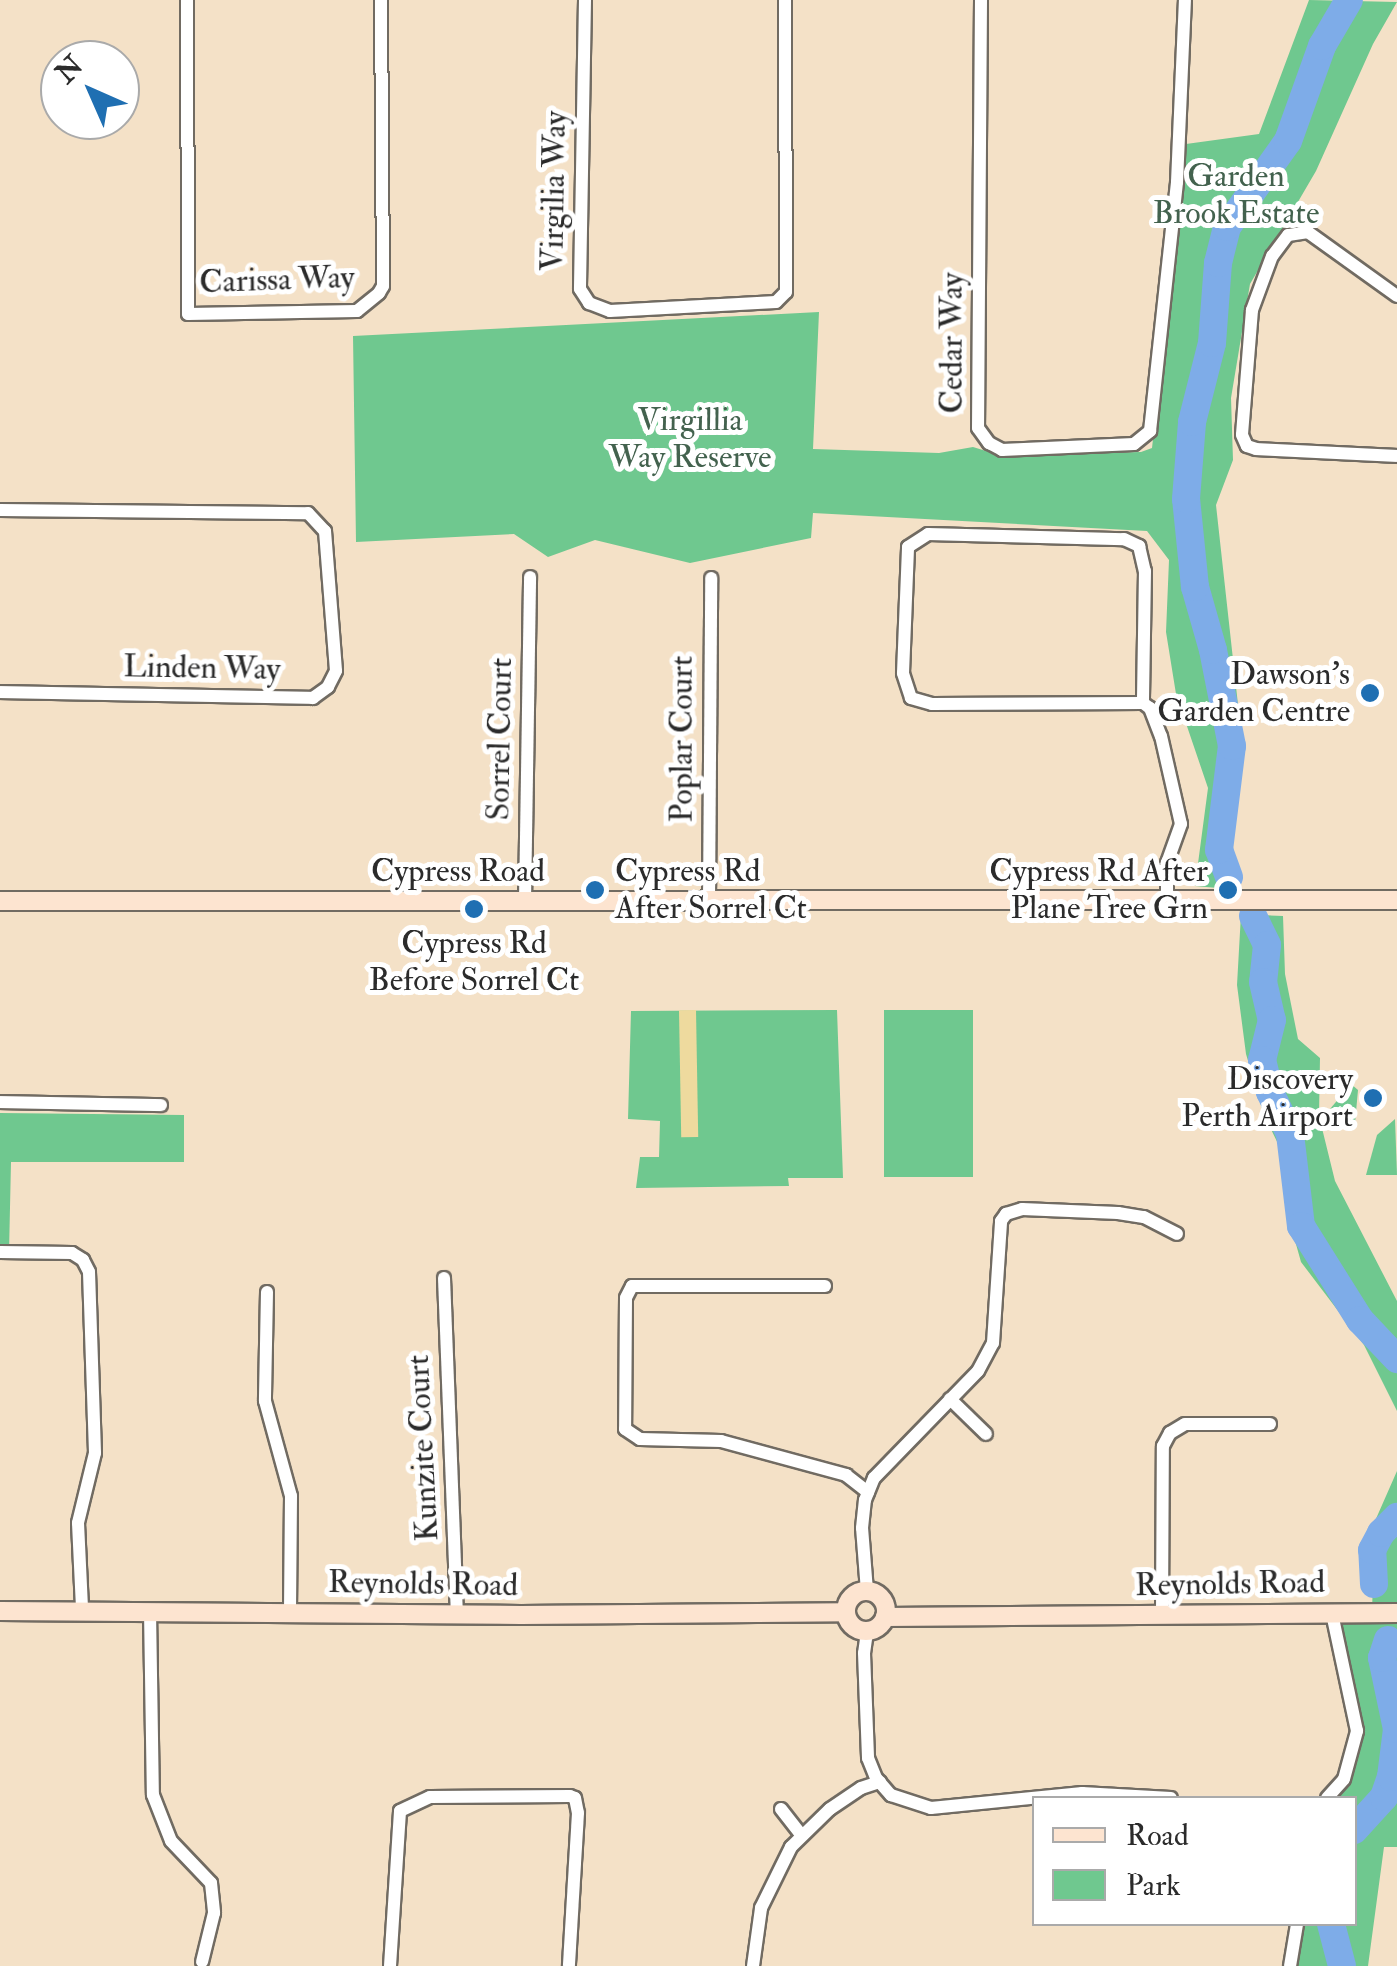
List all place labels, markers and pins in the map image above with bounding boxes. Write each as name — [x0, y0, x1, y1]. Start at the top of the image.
place label: Dawson's Garden Centre — [1157, 656, 1350, 731]
marker: Dawson's Garden Centre — [1359, 682, 1381, 704]
place label: Cypress Rd After Sorrel Ct — [615, 853, 807, 928]
place label: Cypress Rd After Plane Tree Grn — [989, 853, 1208, 928]
marker: Cypress Rd After Sorrel Ct — [584, 879, 606, 901]
marker: Cypress Rd After Plane Tree Grn — [1217, 879, 1239, 901]
marker: Cypress Rd Before Sorrel Ct — [463, 898, 485, 920]
place label: Cypress Rd Before Sorrel Ct — [369, 925, 579, 1000]
place label: Discovery Perth Airport — [1181, 1061, 1353, 1136]
marker: Discovery Perth Airport — [1362, 1087, 1384, 1109]

